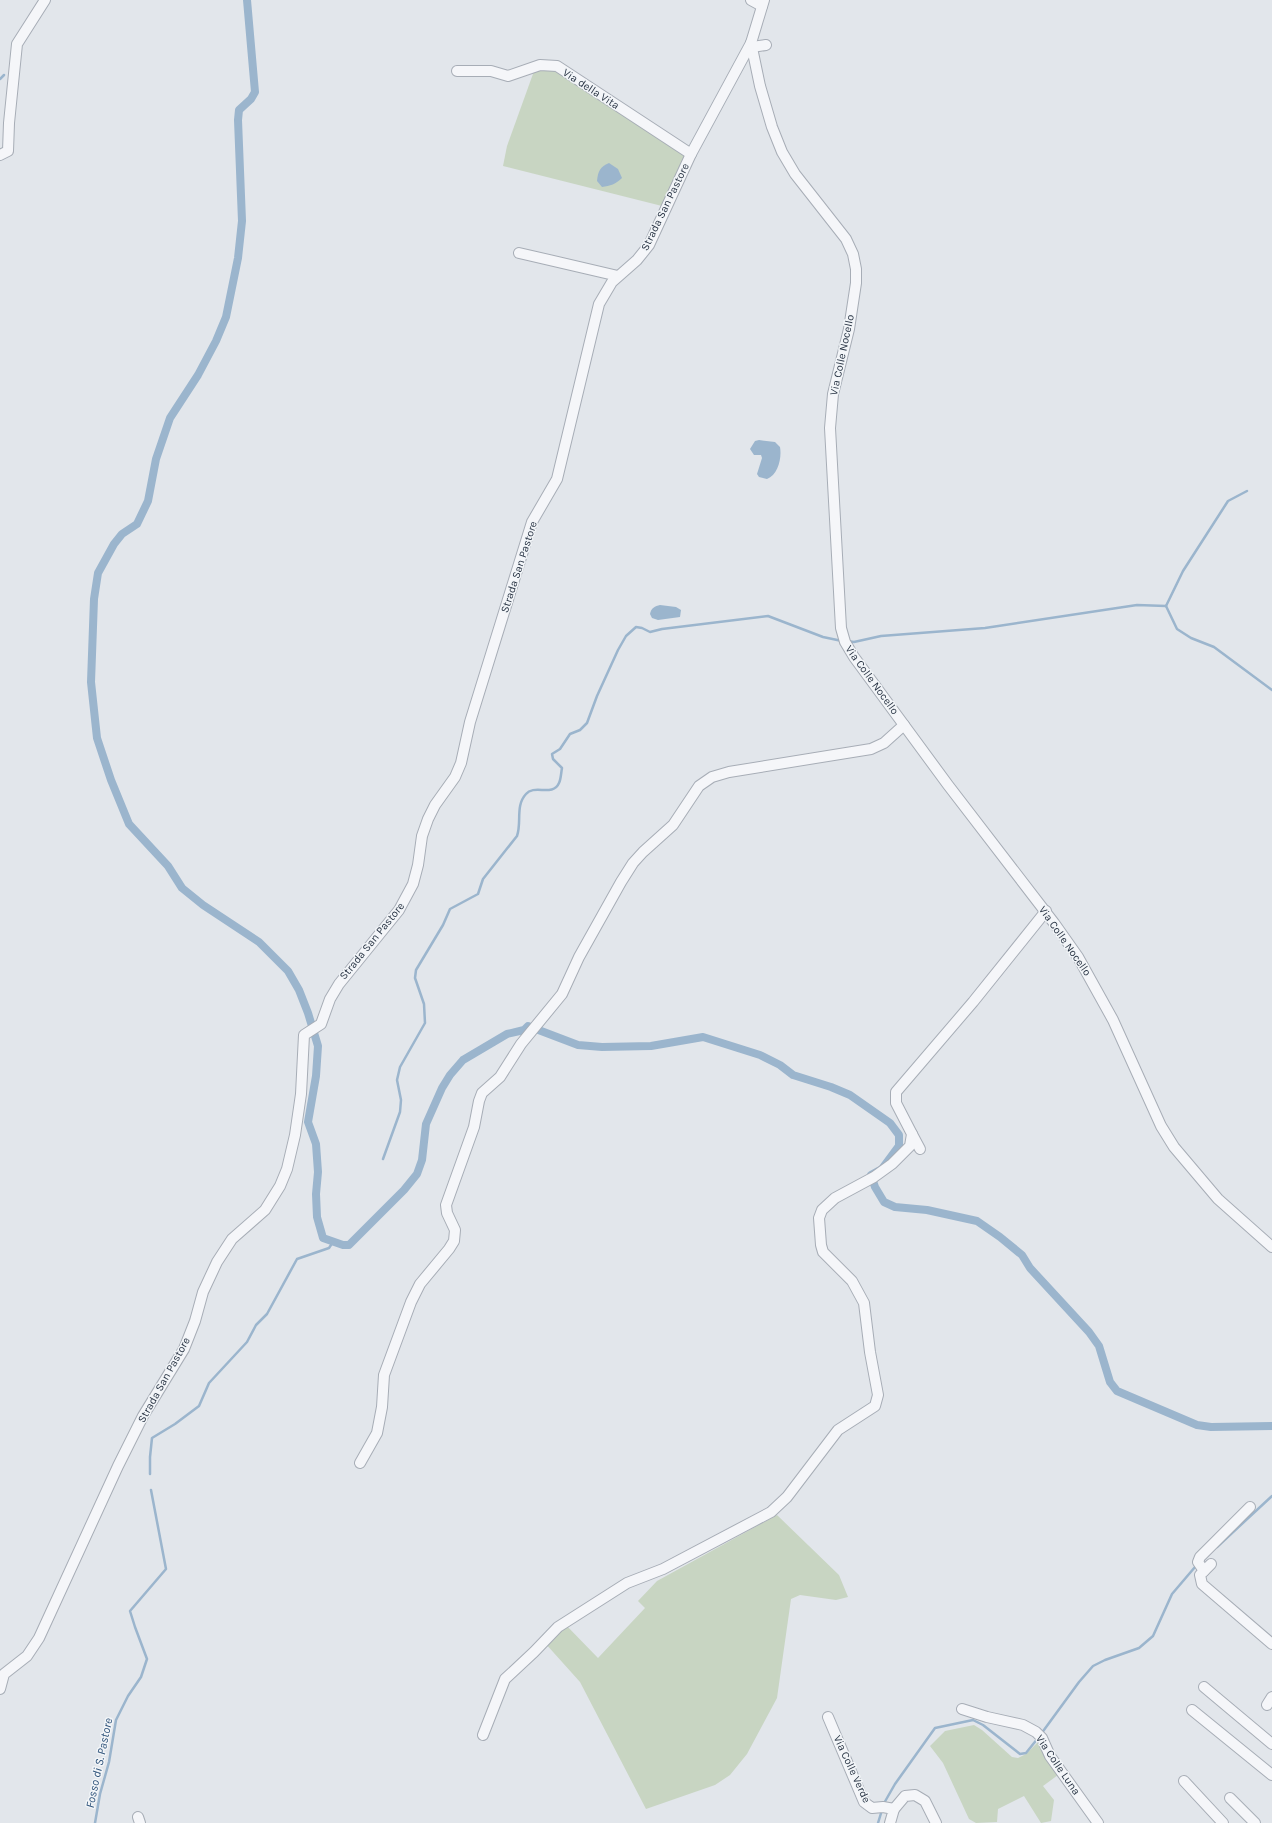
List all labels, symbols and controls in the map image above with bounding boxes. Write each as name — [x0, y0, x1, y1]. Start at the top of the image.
street label: Via della Vita — [560, 66, 622, 112]
street label: Strada San Pastore — [638, 161, 692, 253]
street label: Via Colle Nocello — [827, 313, 857, 397]
street label: Strada San Pastore — [498, 519, 540, 615]
street label: Via Colle Nocello — [843, 643, 901, 717]
street label: Strada San Pastore — [337, 899, 407, 982]
street label: Via Colle Nocello — [1036, 904, 1094, 978]
street label: Strada San Pastore — [135, 1335, 193, 1425]
water label: Fosso di S. Pastore — [83, 1716, 115, 1809]
street label: Via Colle Luna — [1033, 1732, 1083, 1798]
street label: Via Colle Verde — [831, 1733, 873, 1805]

